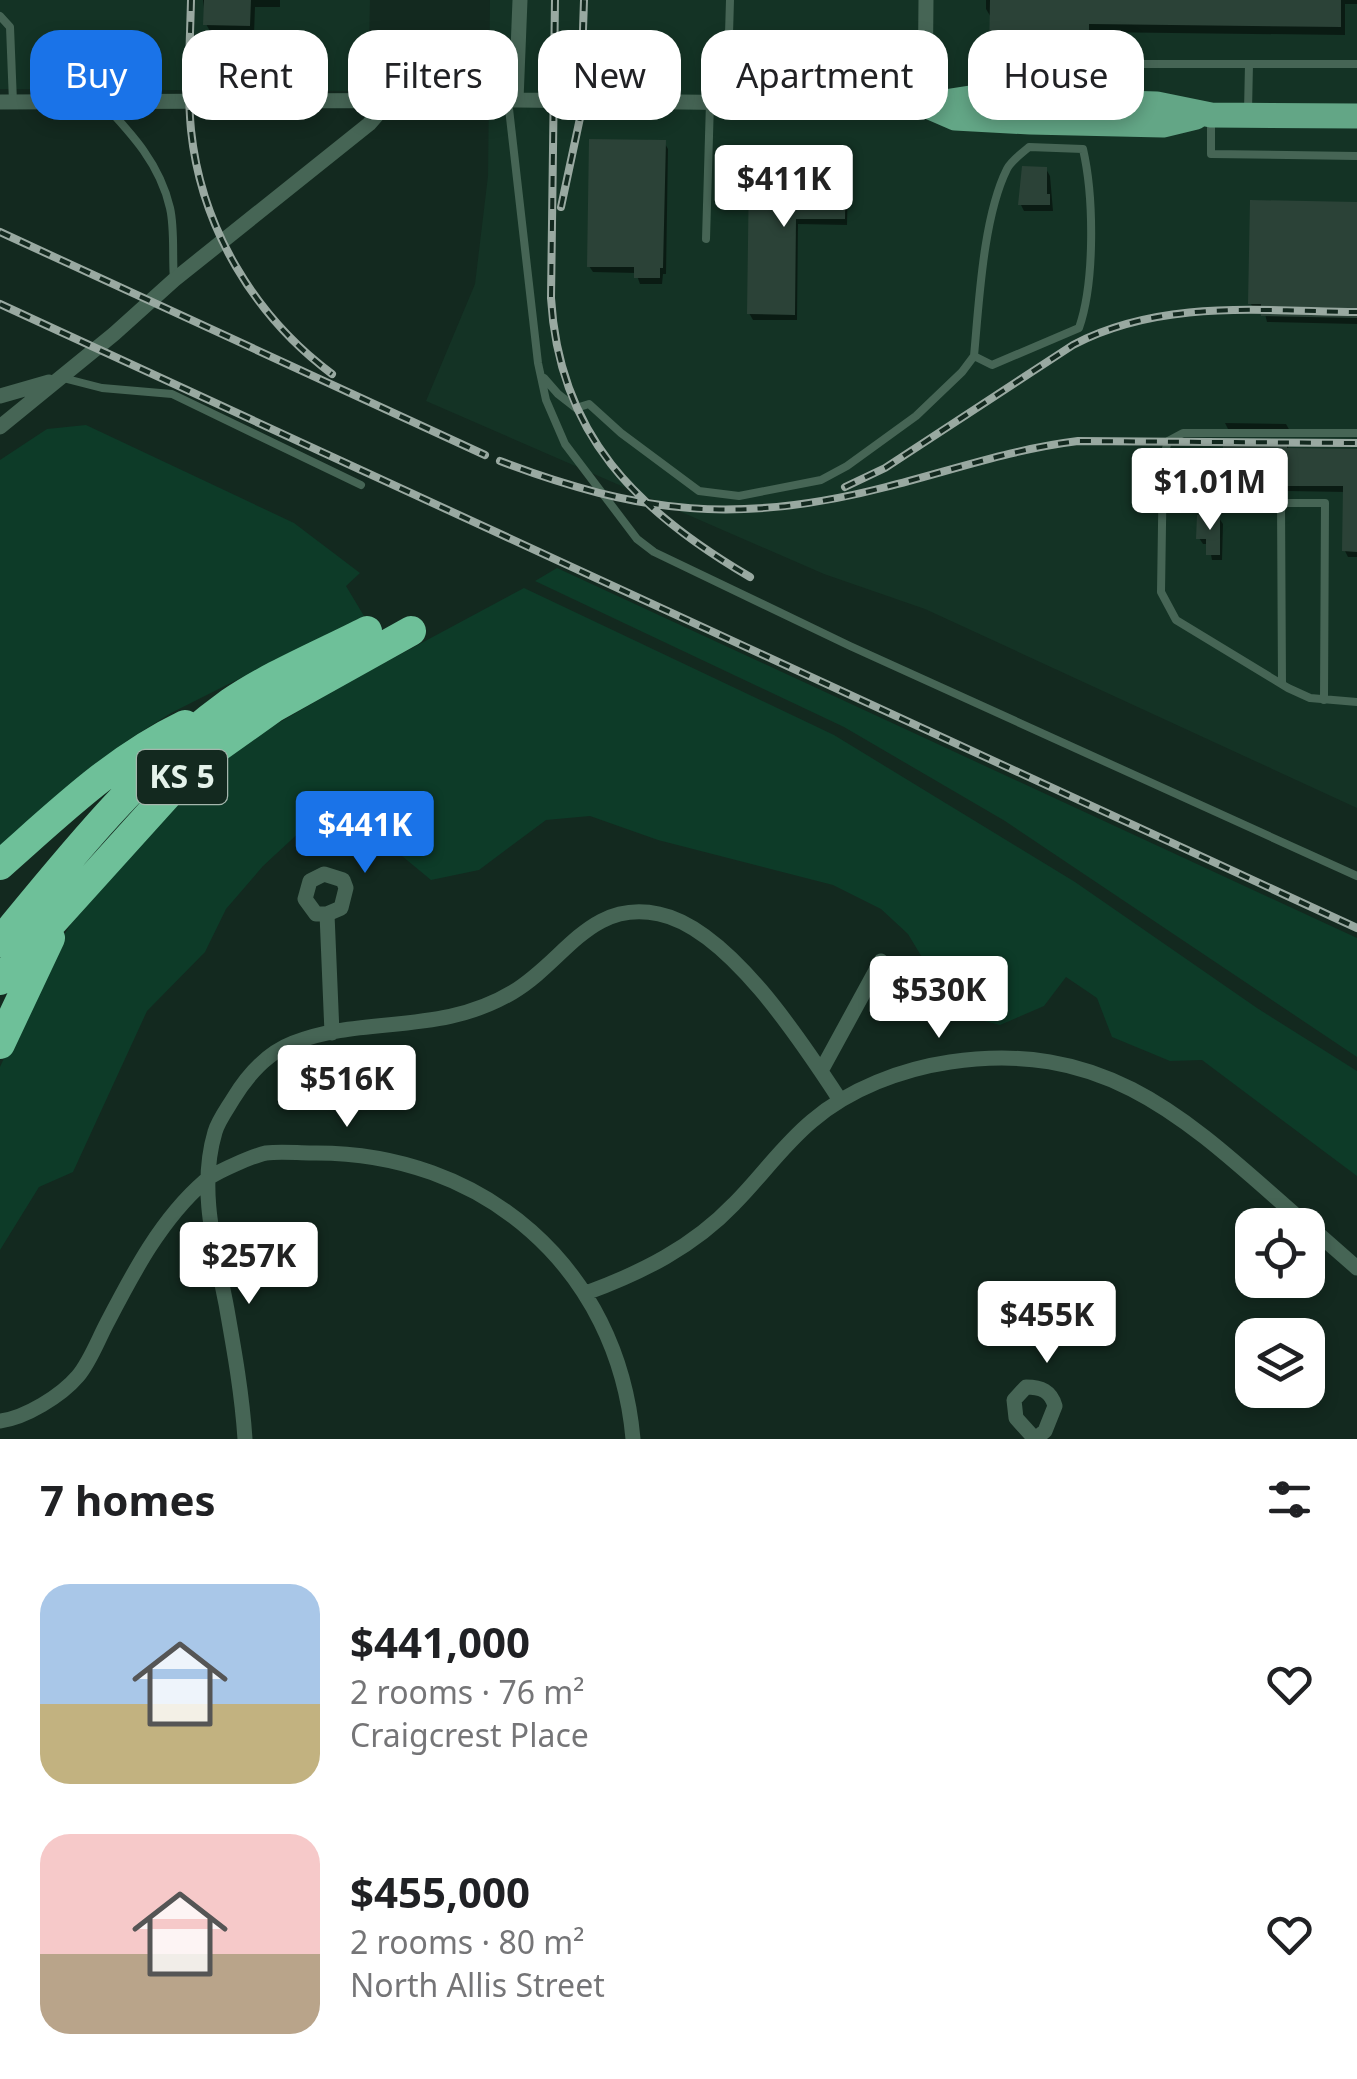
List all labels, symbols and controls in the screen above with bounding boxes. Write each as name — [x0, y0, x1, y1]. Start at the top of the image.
chip: Buy — [30, 30, 162, 120]
chip: Rent — [182, 30, 328, 120]
chip: Filters — [348, 30, 518, 120]
chip: New — [538, 30, 681, 120]
chip: Apartment — [701, 30, 948, 120]
chip: House — [968, 30, 1144, 120]
pin: $411K — [714, 145, 854, 230]
text: $411K — [737, 156, 831, 199]
pin: $1.01M — [1129, 448, 1291, 533]
text: $1.01M — [1154, 459, 1266, 502]
road number: KS 5 — [137, 750, 227, 804]
pin: $441K — [295, 791, 435, 876]
text: $441K — [318, 802, 412, 845]
pin: $530K — [869, 956, 1009, 1041]
text: $530K — [892, 967, 986, 1010]
pin: $516K — [277, 1045, 417, 1130]
text: $516K — [300, 1056, 394, 1099]
map controls — [1235, 1208, 1325, 1408]
button: locate — [1235, 1208, 1325, 1298]
pin: $257K — [179, 1222, 319, 1307]
text: $257K — [202, 1233, 296, 1276]
pin: $455K — [977, 1281, 1117, 1366]
text: $455K — [1000, 1292, 1094, 1335]
button: layers — [1235, 1318, 1325, 1408]
text: 7 homes — [40, 1471, 216, 1528]
icon: filters — [1262, 1472, 1317, 1527]
text: $441,000 — [350, 1613, 530, 1670]
icon: home — [120, 1624, 240, 1744]
icon: heart — [1262, 1657, 1317, 1712]
text: 2 rooms · 76 m² — [350, 1670, 584, 1713]
text: Craigcrest Place — [350, 1713, 589, 1756]
text: $455,000 — [350, 1863, 530, 1920]
icon: home — [120, 1874, 240, 1994]
icon: heart — [1262, 1907, 1317, 1962]
text: 2 rooms · 80 m² — [350, 1920, 584, 1963]
text: North Allis Street — [350, 1963, 605, 2006]

